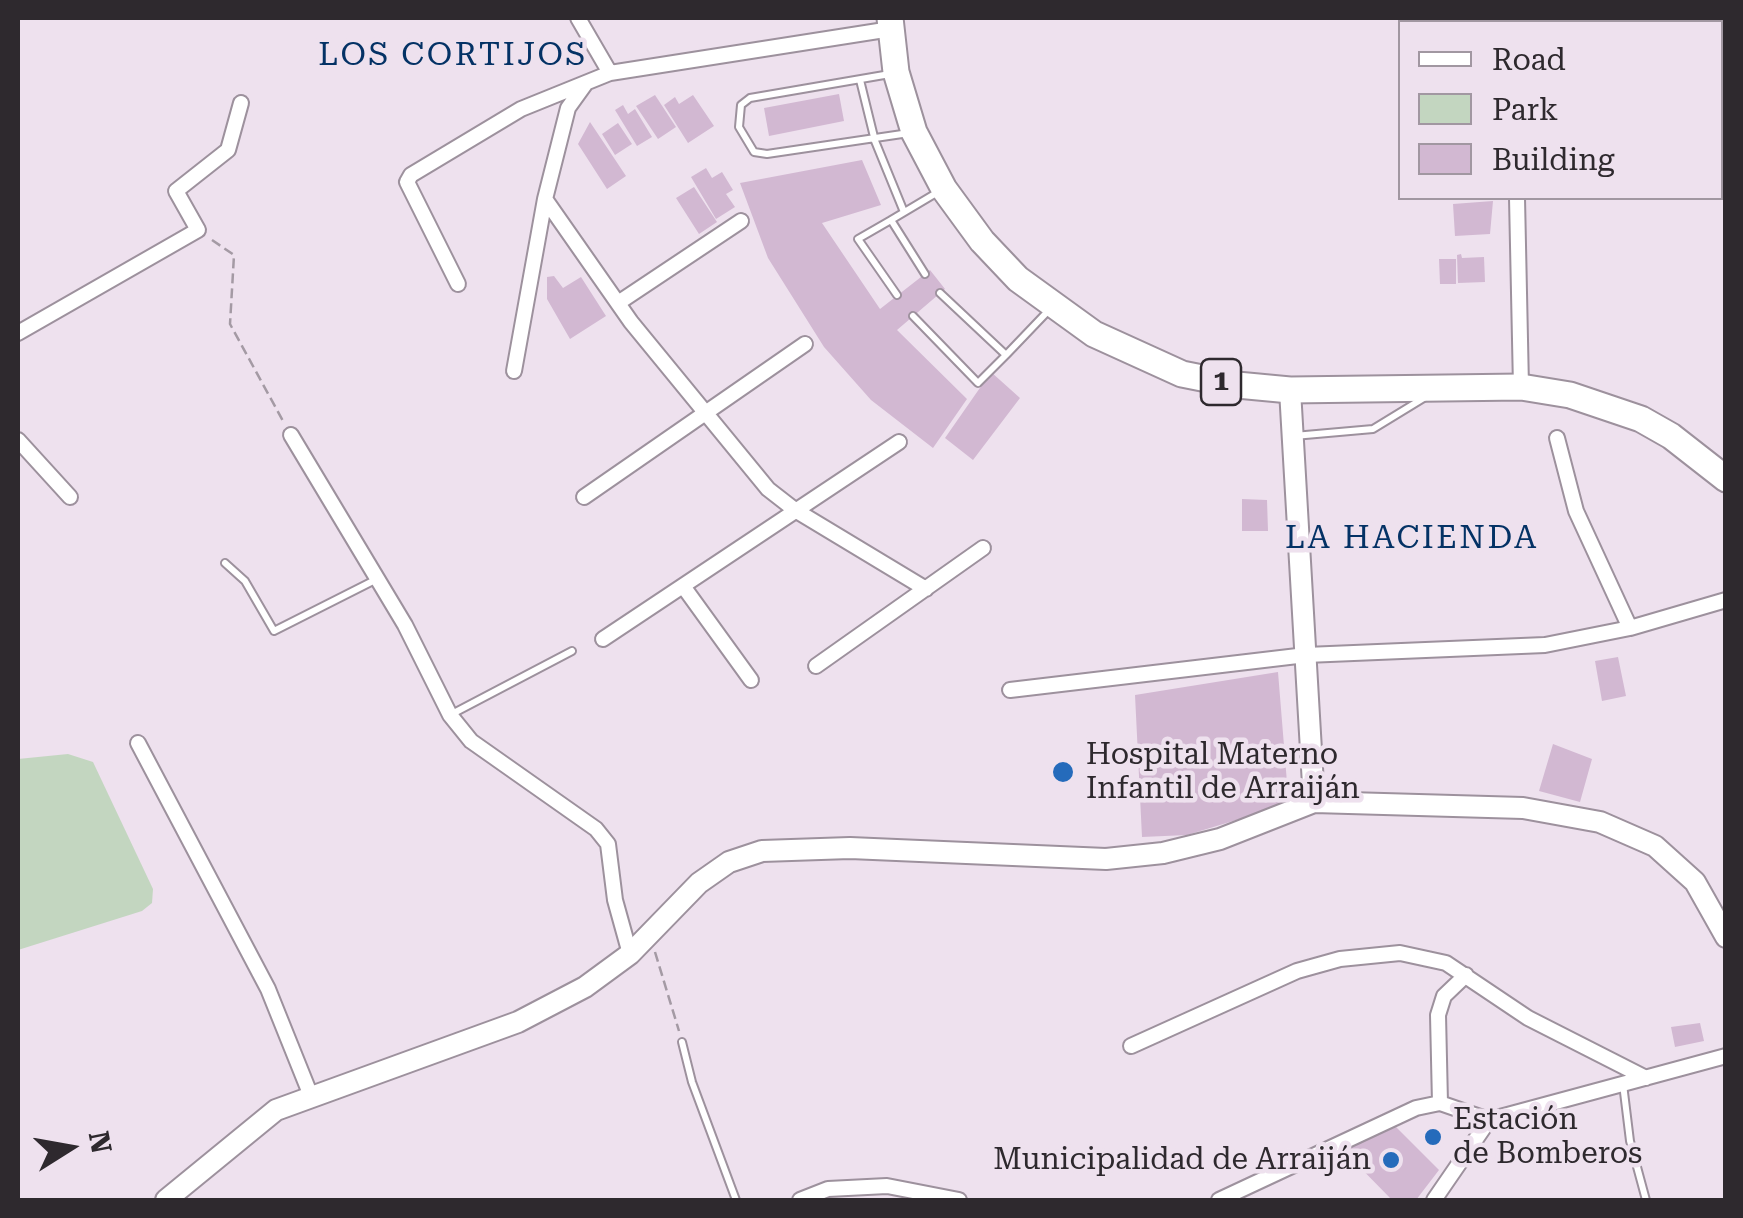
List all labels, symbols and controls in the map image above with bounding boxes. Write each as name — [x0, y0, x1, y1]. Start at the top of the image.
legend — [1398, 20, 1723, 200]
district label: LOS CORTIJOS — [318, 37, 588, 75]
text: Road — [1492, 42, 1566, 77]
text: Park — [1492, 92, 1558, 127]
text: Building — [1492, 142, 1615, 177]
road number: 1 — [1201, 359, 1241, 405]
district label: LA HACIENDA — [1285, 520, 1539, 558]
place label: Hospital Materno Infantil de Arraiján — [1086, 737, 1360, 808]
marker: Hospital Materno Infantil de Arraiján — [1050, 759, 1076, 785]
north arrow — [20, 1098, 120, 1198]
place label: Estación de Bomberos — [1453, 1102, 1642, 1172]
marker: Estación de Bomberos — [1422, 1126, 1444, 1148]
text: N — [82, 1128, 118, 1156]
place label: Municipalidad de Arraiján — [993, 1142, 1371, 1178]
marker: Municipalidad de Arraiján — [1380, 1149, 1402, 1171]

